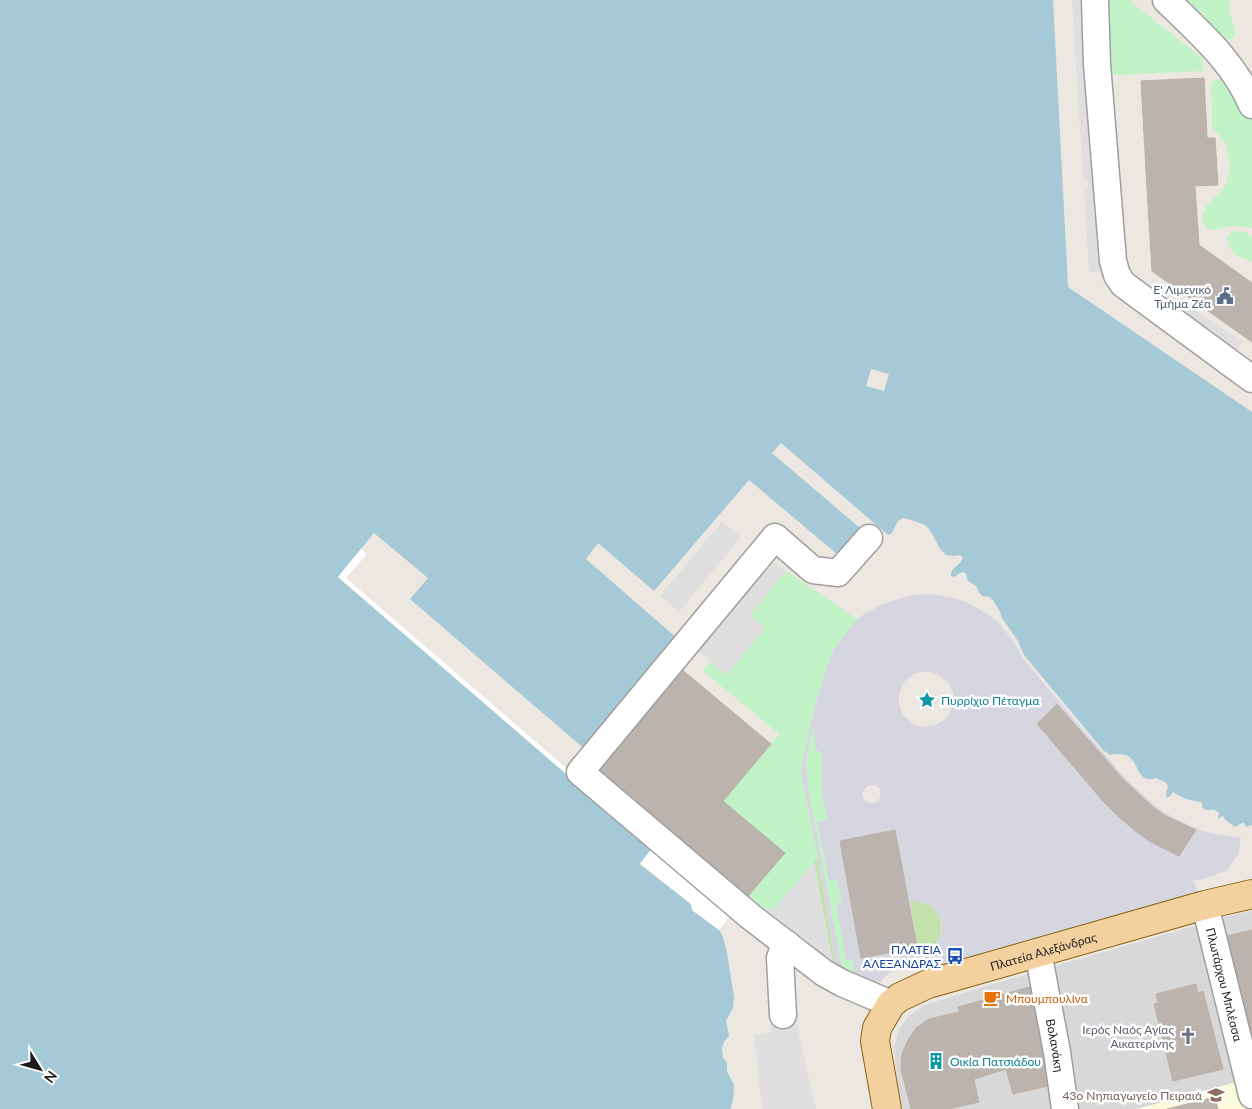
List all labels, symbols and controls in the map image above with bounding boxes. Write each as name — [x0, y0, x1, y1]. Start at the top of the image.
place label: Ε' Λιμενικό Τμήμα Ζέα — [1153, 282, 1212, 311]
public building icon: Ε' Λιμενικό Τμήμα Ζέα — [1215, 286, 1235, 306]
place icon: Πυρρίχιο Πέταγμα — [917, 690, 937, 710]
place label: Πυρρίχιο Πέταγμα — [941, 693, 1041, 708]
street label: Πλωτάρχου Μπλέσσα — [1203, 926, 1246, 1044]
street label: Πλατεία Αλεξάνδρας — [988, 929, 1098, 973]
place label: ΠΛΑΤΕΙΑ ΑΛΕΞΑΝΔΡΑΣ — [863, 942, 942, 971]
bus stop icon: ΠΛΑΤΕΙΑ ΑΛΕΞΑΝΔΡΑΣ — [945, 946, 965, 966]
cafe icon: Μπουμπουλίνα — [982, 988, 1002, 1008]
place label: Μπουμπουλίνα — [1006, 991, 1089, 1006]
street label: Βολανάκη — [1043, 1017, 1067, 1073]
place label: Ιερός Ναός Αγίας Αικατερίνης — [1082, 1022, 1174, 1051]
church icon: Ιερός Ναός Αγίας Αικατερίνης — [1178, 1026, 1198, 1046]
north arrow — [15, 1044, 65, 1094]
building icon: Οικία Πατσιάδου — [926, 1051, 946, 1071]
place label: Οικία Πατσιάδου — [950, 1054, 1041, 1069]
text: N — [41, 1068, 61, 1087]
school or university icon: 43o Νηπιαγωγείο Πειραιά — [1206, 1085, 1226, 1105]
place label: 43o Νηπιαγωγείο Πειραιά — [1062, 1088, 1203, 1103]

